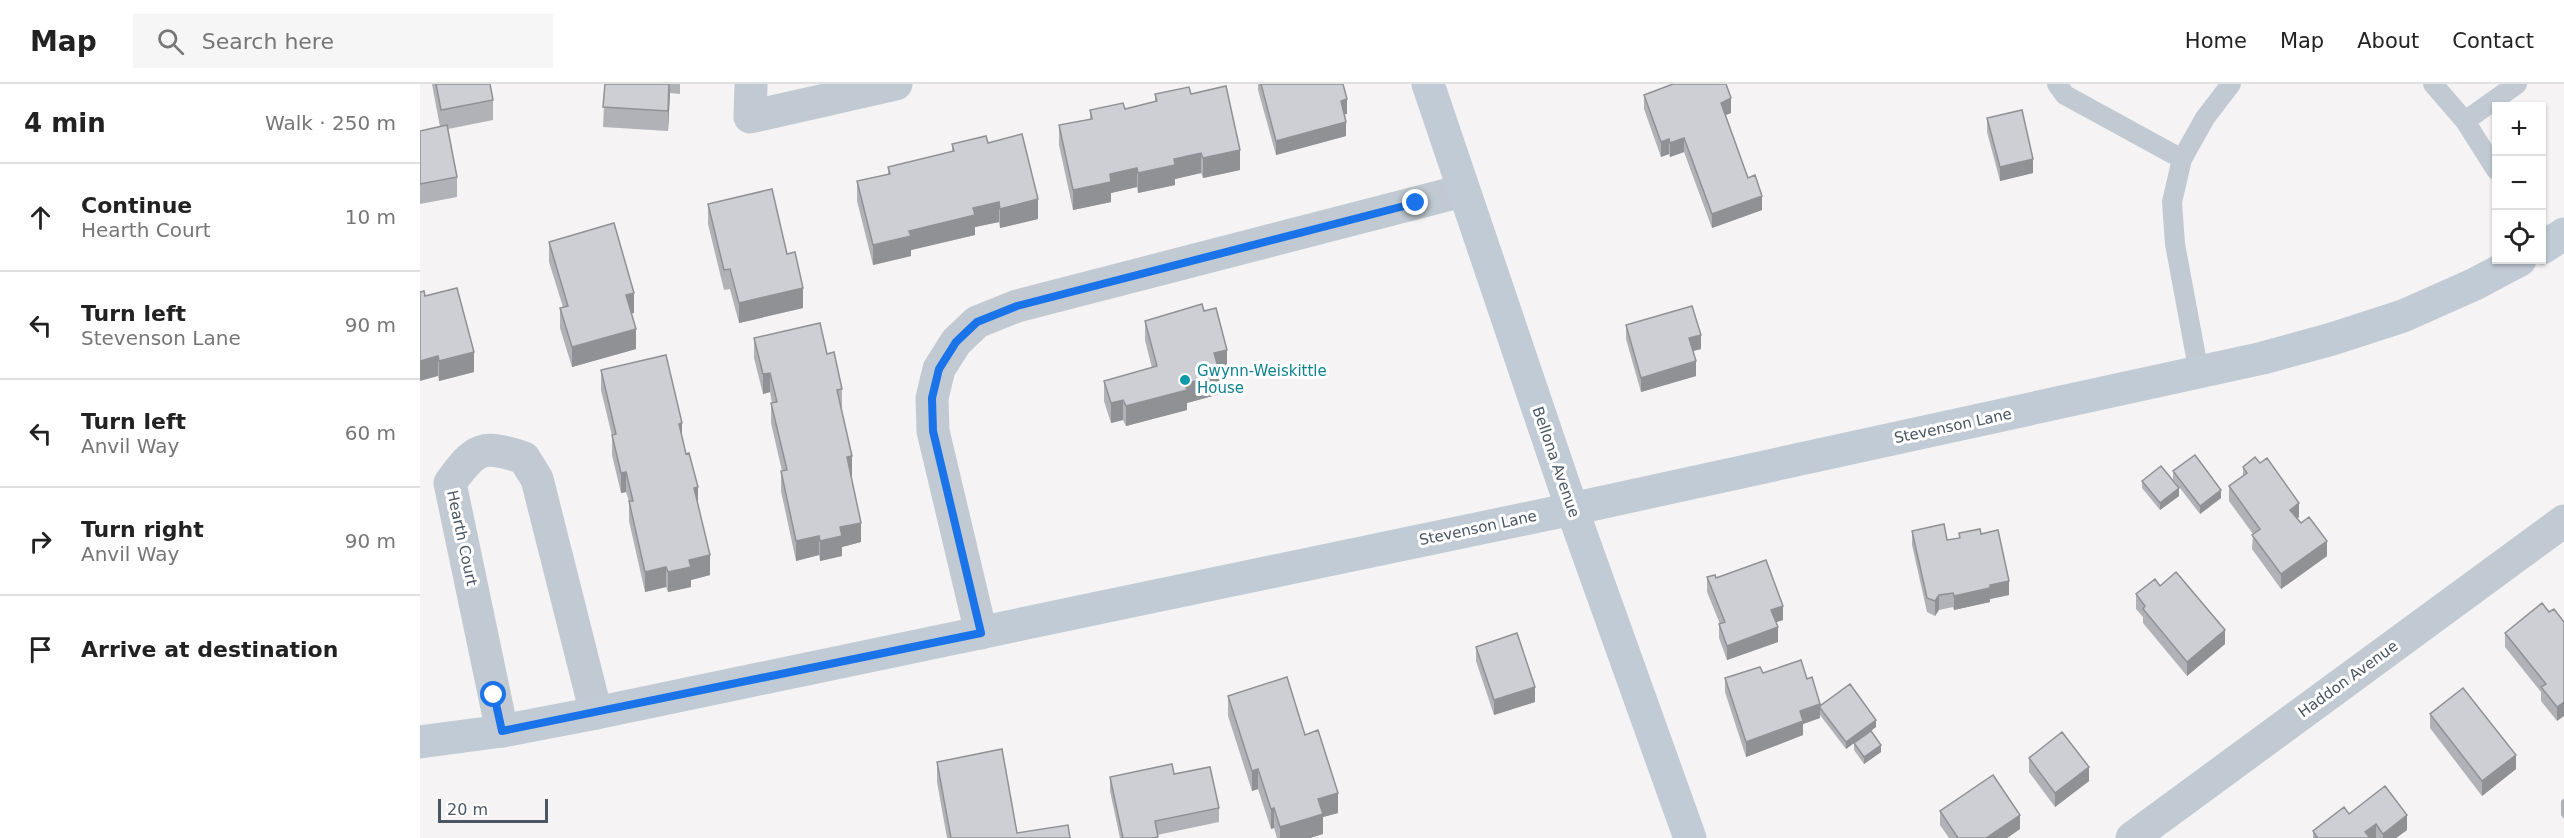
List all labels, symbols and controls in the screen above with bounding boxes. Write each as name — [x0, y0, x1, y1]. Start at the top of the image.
search box — [133, 14, 553, 68]
text: Map — [30, 25, 97, 58]
icon: search — [154, 25, 187, 58]
text: Search here — [202, 29, 334, 54]
text: Home — [2185, 29, 2247, 53]
text: Map — [2280, 29, 2324, 53]
text: About — [2357, 29, 2419, 53]
text: Contact — [2452, 29, 2534, 53]
map controls — [2492, 102, 2546, 264]
button: + — [2492, 102, 2546, 156]
text: 4 min — [24, 108, 106, 138]
text: Walk · 250 m — [265, 111, 396, 135]
button: − — [2492, 156, 2546, 210]
route end — [1402, 189, 1428, 215]
text: Continue — [81, 193, 192, 218]
icon: ahead — [24, 201, 57, 234]
text: 10 m — [345, 205, 396, 229]
button: locate — [2492, 210, 2546, 264]
text: Hearth Court — [81, 218, 211, 242]
text: Turn left — [81, 301, 186, 326]
icon: left — [24, 309, 57, 342]
text: 90 m — [345, 313, 396, 337]
text: Stevenson Lane — [81, 326, 241, 350]
place label: Gwynn-Weiskittle House — [1197, 362, 1327, 397]
marker: Gwynn-Weiskittle House — [1178, 373, 1192, 387]
street label: Bellona Avenue — [1529, 404, 1583, 520]
street label: Stevenson Lane — [1893, 405, 2013, 447]
text: Turn left — [81, 409, 186, 434]
icon: left — [24, 417, 57, 450]
text: 60 m — [345, 421, 396, 445]
text: Anvil Way — [81, 434, 179, 458]
street label: Hearth Court — [443, 489, 481, 588]
street label: Stevenson Lane — [1418, 507, 1538, 549]
text: Turn right — [81, 517, 204, 542]
icon: right — [24, 525, 57, 558]
text: 90 m — [345, 529, 396, 553]
text: Anvil Way — [81, 542, 179, 566]
icon: arrive — [24, 633, 57, 666]
text: Arrive at destination — [81, 637, 338, 662]
street label: Haddon Avenue — [2295, 637, 2401, 721]
route start — [480, 681, 506, 707]
scale bar — [438, 796, 548, 824]
text: 20 m — [447, 800, 488, 819]

